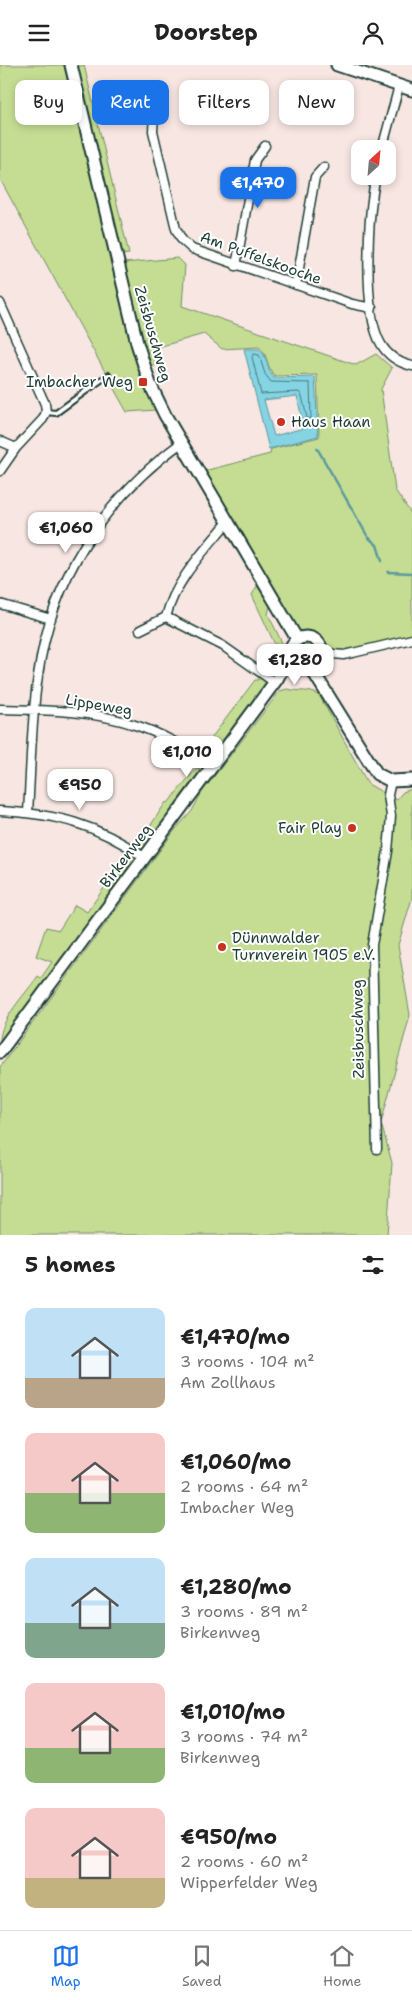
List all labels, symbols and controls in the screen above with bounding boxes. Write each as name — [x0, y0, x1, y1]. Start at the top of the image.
text: Doorstep — [154, 18, 258, 47]
icon: menu — [25, 19, 53, 47]
icon: person — [359, 19, 387, 47]
chip: Buy — [15, 80, 82, 125]
chip: Rent — [92, 80, 169, 125]
chip: Filters — [179, 80, 269, 125]
chip: New — [279, 80, 354, 125]
north arrow — [351, 140, 396, 185]
map controls — [351, 140, 396, 185]
pin: €1,470 — [217, 167, 299, 209]
text: €1,470 — [231, 172, 285, 193]
street label: Am Puffelskooche — [198, 227, 324, 289]
street label: Zeisbuschweg — [130, 284, 176, 384]
place label: Imbacher Weg — [26, 372, 133, 392]
marker: Imbacher Weg — [137, 376, 149, 388]
place label: Haus Haan — [291, 412, 371, 432]
marker: Haus Haan — [275, 416, 287, 428]
pin: €1,060 — [25, 511, 107, 554]
text: €1,060 — [39, 517, 93, 538]
pin: €1,280 — [254, 643, 336, 686]
text: €1,280 — [268, 649, 322, 670]
street label: Lippeweg — [64, 689, 134, 721]
pin: €1,010 — [146, 735, 228, 778]
text: €1,010 — [162, 741, 212, 762]
pin: €950 — [50, 769, 110, 811]
text: €950 — [58, 774, 102, 795]
place label: Fair Play — [278, 818, 342, 838]
street label: Birkenweg — [95, 820, 157, 892]
marker: Fair Play — [346, 822, 358, 834]
place label: Dünnwalder Turnverein 1905 e.V. — [232, 928, 376, 965]
marker: Dünnwalder Turnverein 1905 e.V. — [216, 941, 228, 953]
street label: Zeisbuschweg — [347, 979, 369, 1079]
text: 5 homes — [25, 1251, 116, 1279]
icon: filters — [359, 1251, 387, 1279]
text: €1,470/mo — [180, 1323, 290, 1351]
icon: home — [65, 1328, 125, 1388]
text: 3 rooms · 104 m² — [180, 1351, 315, 1372]
text: Am Zollhaus — [180, 1372, 276, 1393]
text: €1,060/mo — [180, 1448, 291, 1476]
icon: home — [65, 1453, 125, 1513]
text: 2 rooms · 64 m² — [180, 1476, 308, 1497]
text: Imbacher Weg — [180, 1497, 294, 1518]
text: €1,280/mo — [180, 1573, 292, 1601]
icon: home — [65, 1578, 125, 1638]
text: 3 rooms · 89 m² — [180, 1601, 308, 1622]
text: Birkenweg — [180, 1622, 260, 1643]
text: €1,010/mo — [180, 1698, 285, 1726]
icon: home — [65, 1703, 125, 1763]
text: 3 rooms · 74 m² — [180, 1726, 308, 1747]
text: Birkenweg — [180, 1747, 260, 1768]
text: €950/mo — [180, 1823, 277, 1851]
icon: home — [65, 1828, 125, 1888]
text: 2 rooms · 60 m² — [180, 1851, 308, 1872]
text: Wipperfelder Weg — [180, 1872, 318, 1893]
tab: Map — [51, 1942, 81, 1990]
tab: Saved — [182, 1942, 222, 1990]
tab: Home — [323, 1942, 361, 1990]

